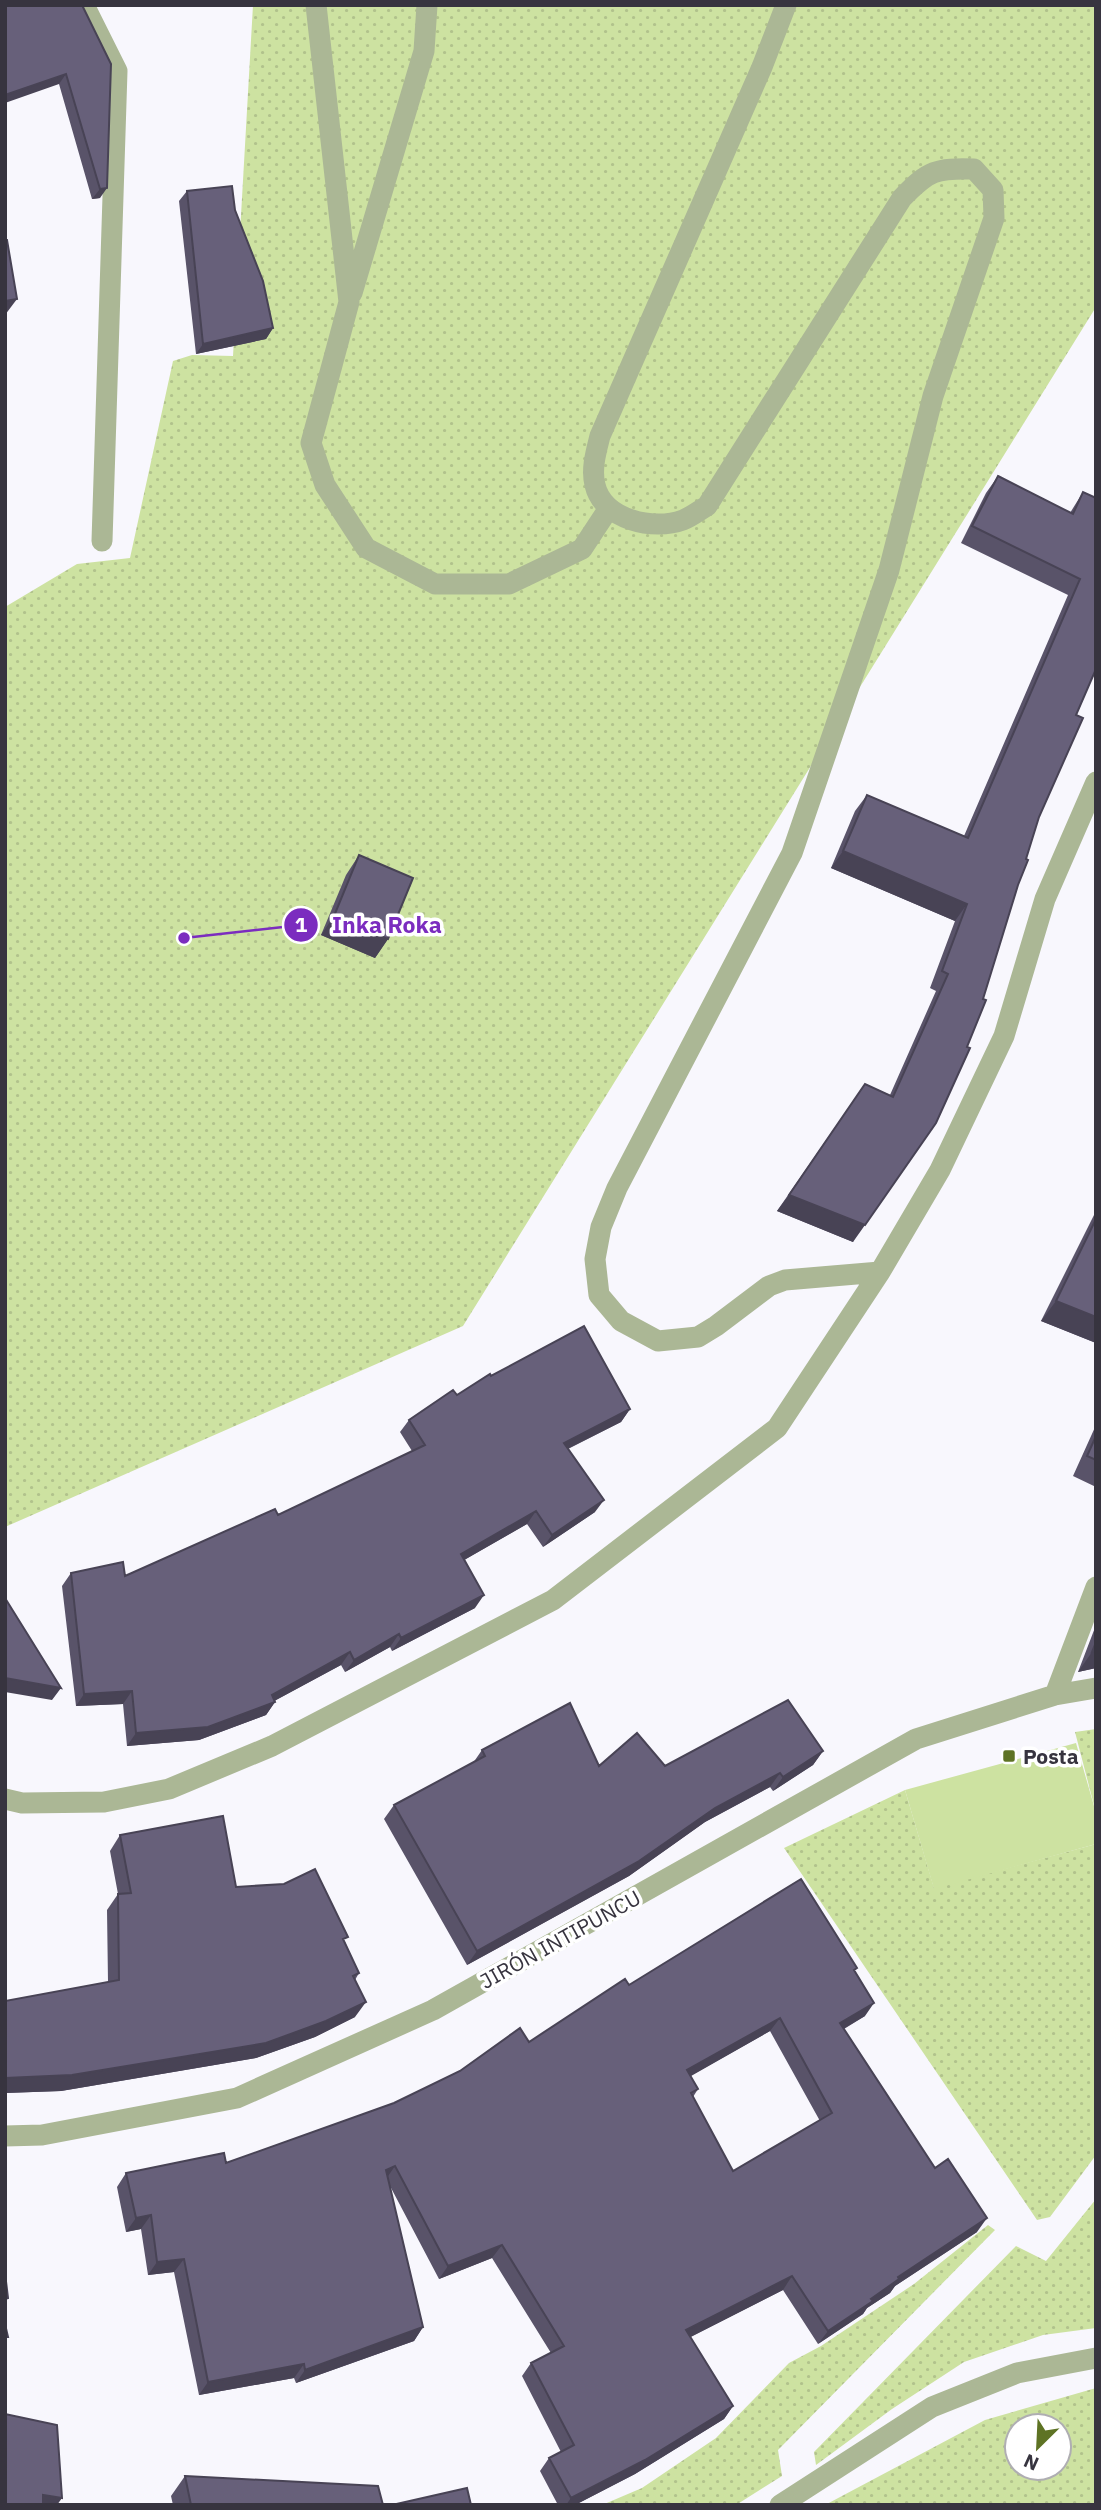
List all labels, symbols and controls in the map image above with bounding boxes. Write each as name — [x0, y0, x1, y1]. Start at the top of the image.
callout: Inka Roka — [283, 903, 456, 947]
text: Inka Roka — [332, 909, 442, 939]
text: 1 — [295, 910, 308, 938]
place label: Posta — [1023, 1742, 1079, 1770]
marker: Posta — [1001, 1748, 1017, 1764]
street label: JIRÓN INTIPUNCU — [475, 1883, 645, 1995]
north arrow — [1003, 2412, 1073, 2482]
text: N — [1020, 2449, 1042, 2476]

